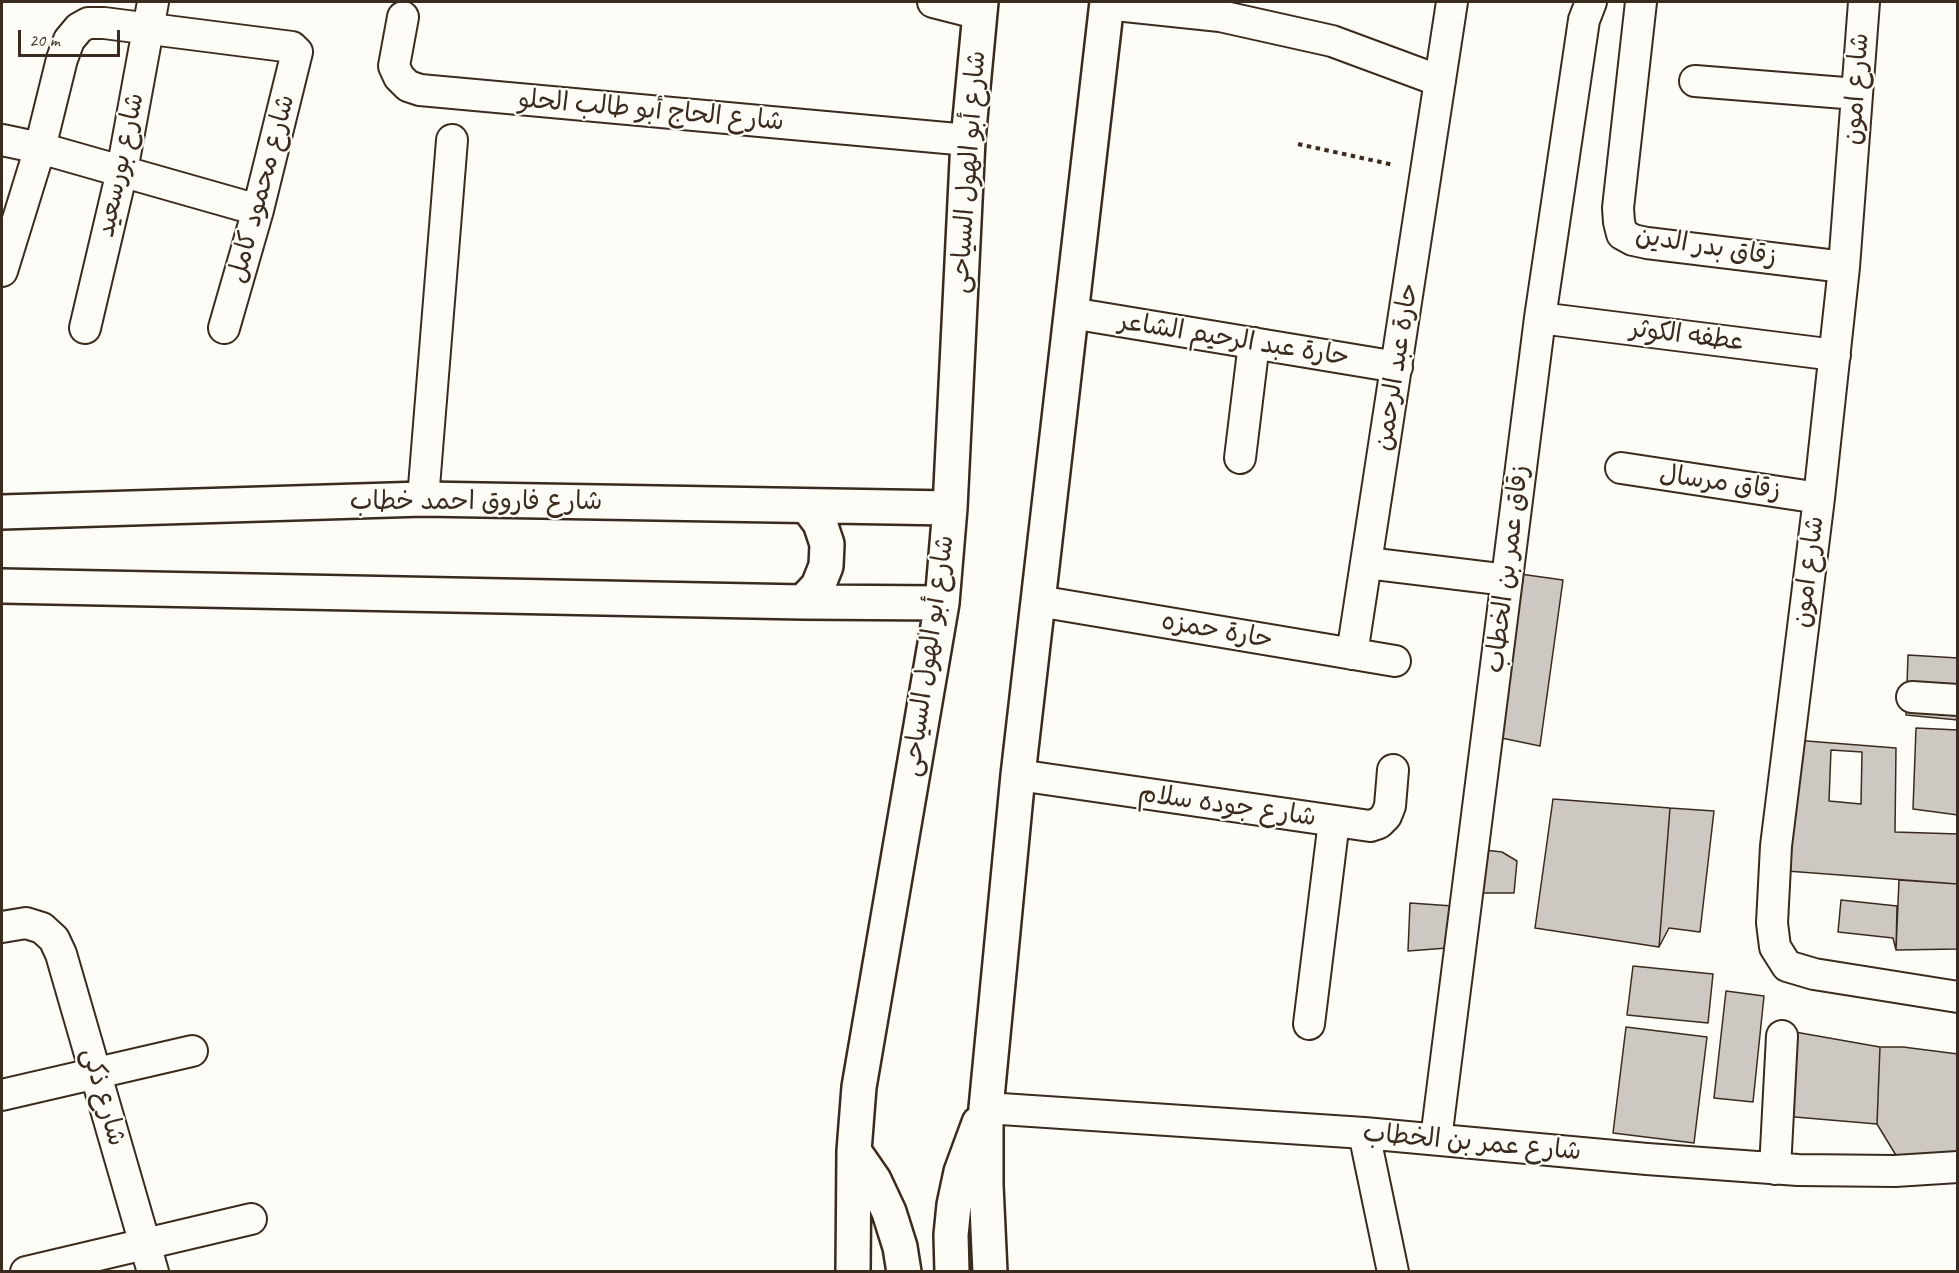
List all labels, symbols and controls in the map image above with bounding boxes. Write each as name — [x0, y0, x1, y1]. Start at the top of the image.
scale bar — [21, 18, 123, 56]
text: 20 m — [29, 29, 60, 51]
street label: شارع امون — [1838, 32, 1876, 146]
street label: شارع أبو الهول السياحى — [945, 49, 993, 295]
street label: شارع الحاج أبو طالب الحلو — [517, 84, 785, 138]
street label: شارع بورسعيد — [90, 90, 152, 240]
street label: شارع محمود كامل — [222, 91, 302, 287]
street label: زقاق بدر الدين — [1633, 220, 1779, 274]
street label: حارة عبد الرحمن — [1368, 281, 1426, 453]
street label: حارة عبد الرحيم الشاعر — [1117, 306, 1351, 374]
street label: عطفه الكوثر — [1628, 314, 1746, 358]
street label: زقاق مرسال — [1657, 459, 1783, 507]
street label: زقاق عمر بن الخطاب — [1480, 463, 1536, 675]
street label: شارع فاروق احمد خطاب — [350, 486, 602, 518]
street label: شارع امون — [1787, 514, 1831, 630]
street label: شارع أبو الهول السياحى — [897, 533, 961, 779]
street label: حارة حمزه — [1159, 606, 1275, 656]
street label: شارع جوده سلام — [1136, 778, 1318, 834]
street label: شارع ذكى — [74, 1044, 132, 1150]
street label: شارع عمر بن الخطاب — [1361, 1118, 1583, 1168]

